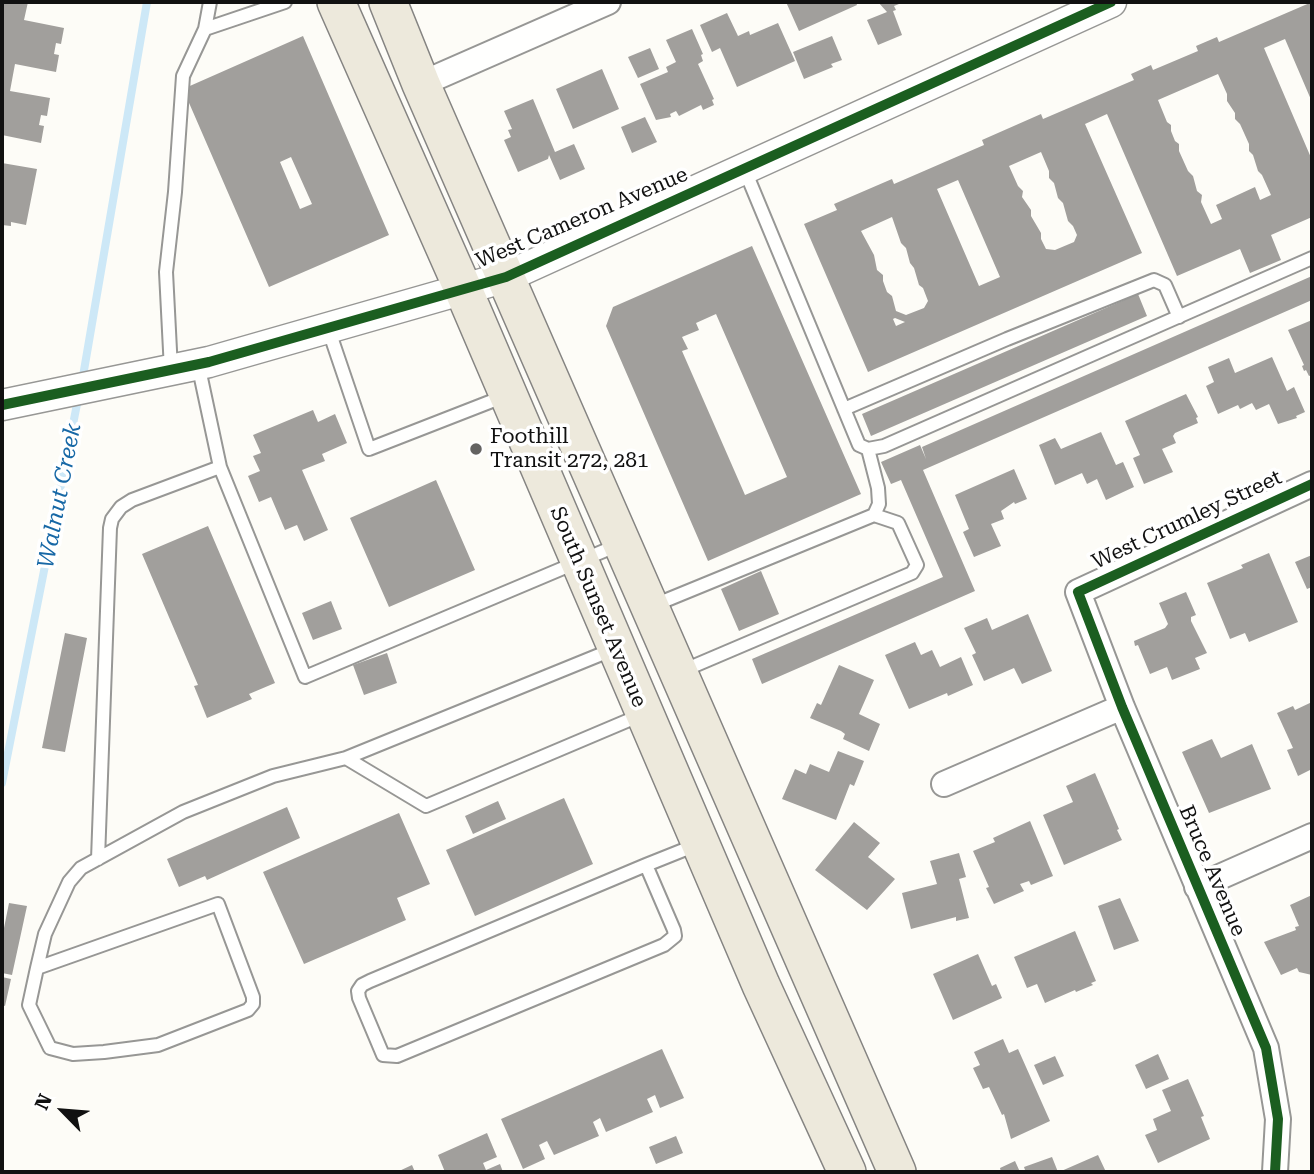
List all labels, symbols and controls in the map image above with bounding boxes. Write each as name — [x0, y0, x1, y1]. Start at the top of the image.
street label: West Cameron Avenue — [472, 162, 692, 274]
water label: Walnut Creek — [32, 421, 88, 571]
place label: Foothill Transit 272, 281 — [490, 424, 649, 474]
marker: Foothill Transit 272, 281 — [468, 441, 484, 457]
street label: West Crumley Street — [1088, 465, 1286, 575]
street label: South Sunset Avenue — [544, 503, 652, 711]
street label: Bruce Avenue — [1173, 802, 1251, 940]
north arrow — [28, 1076, 98, 1146]
text: N — [30, 1090, 57, 1113]

